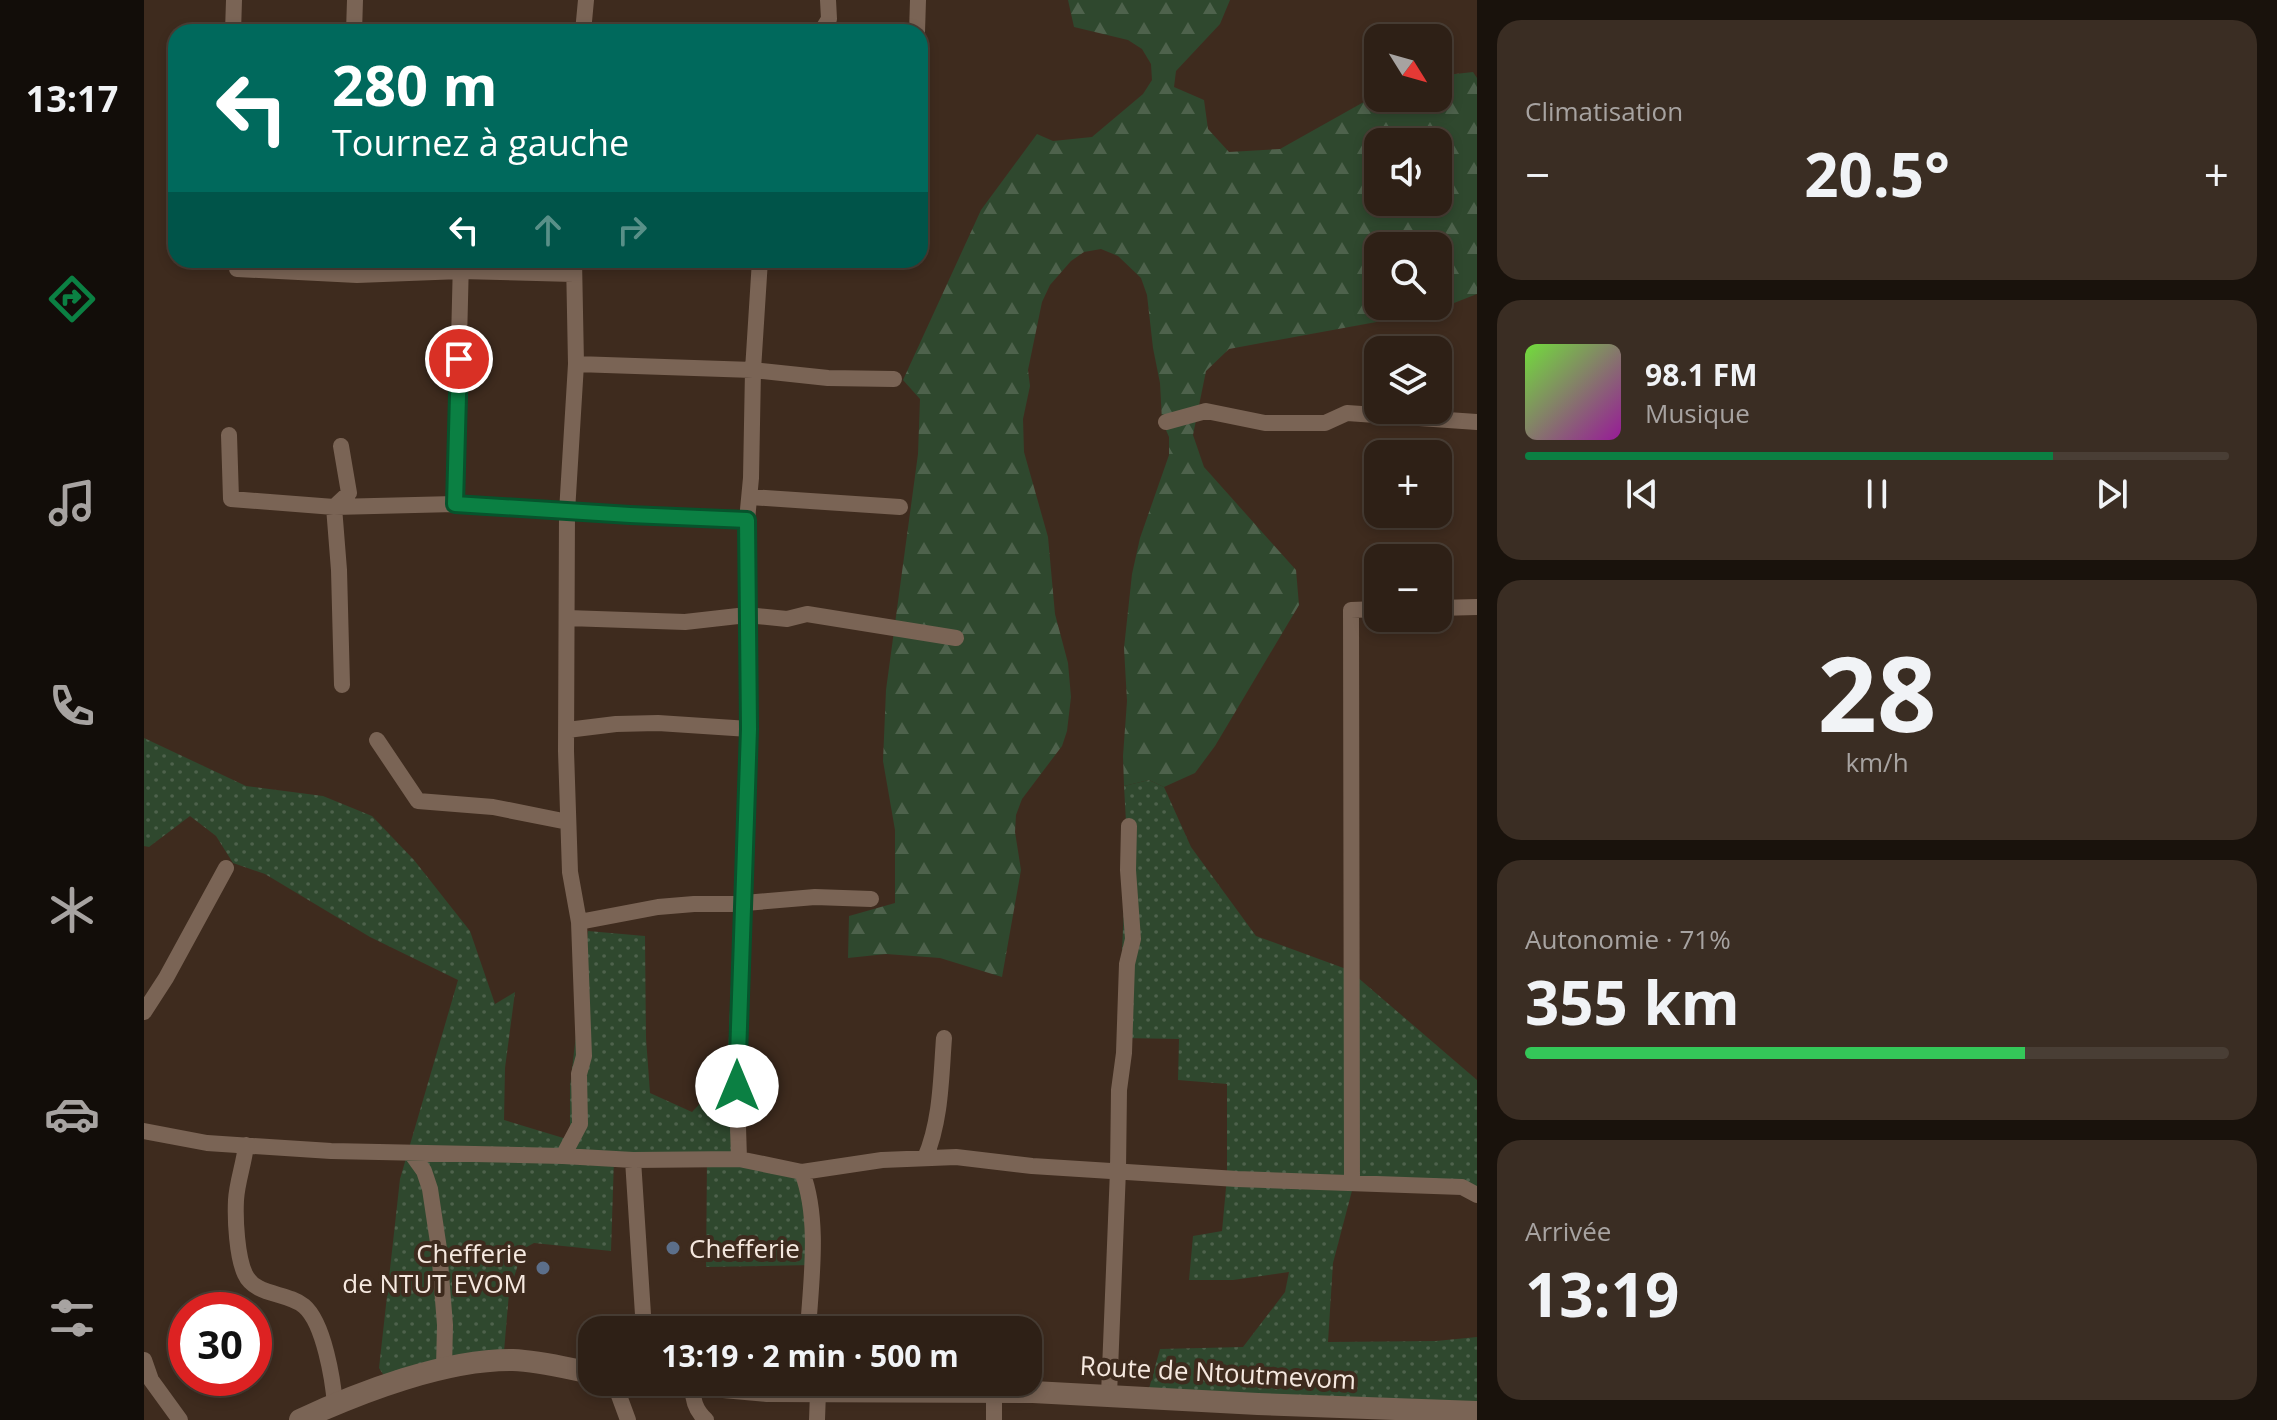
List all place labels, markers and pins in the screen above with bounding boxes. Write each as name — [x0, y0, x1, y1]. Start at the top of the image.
pin — [425, 325, 493, 393]
place label: Chefferie — [689, 1230, 800, 1266]
place label: Chefferie de NTUT EVOM — [342, 1235, 527, 1301]
marker: Chefferie — [664, 1239, 682, 1257]
marker: Chefferie de NTUT EVOM — [534, 1259, 552, 1277]

